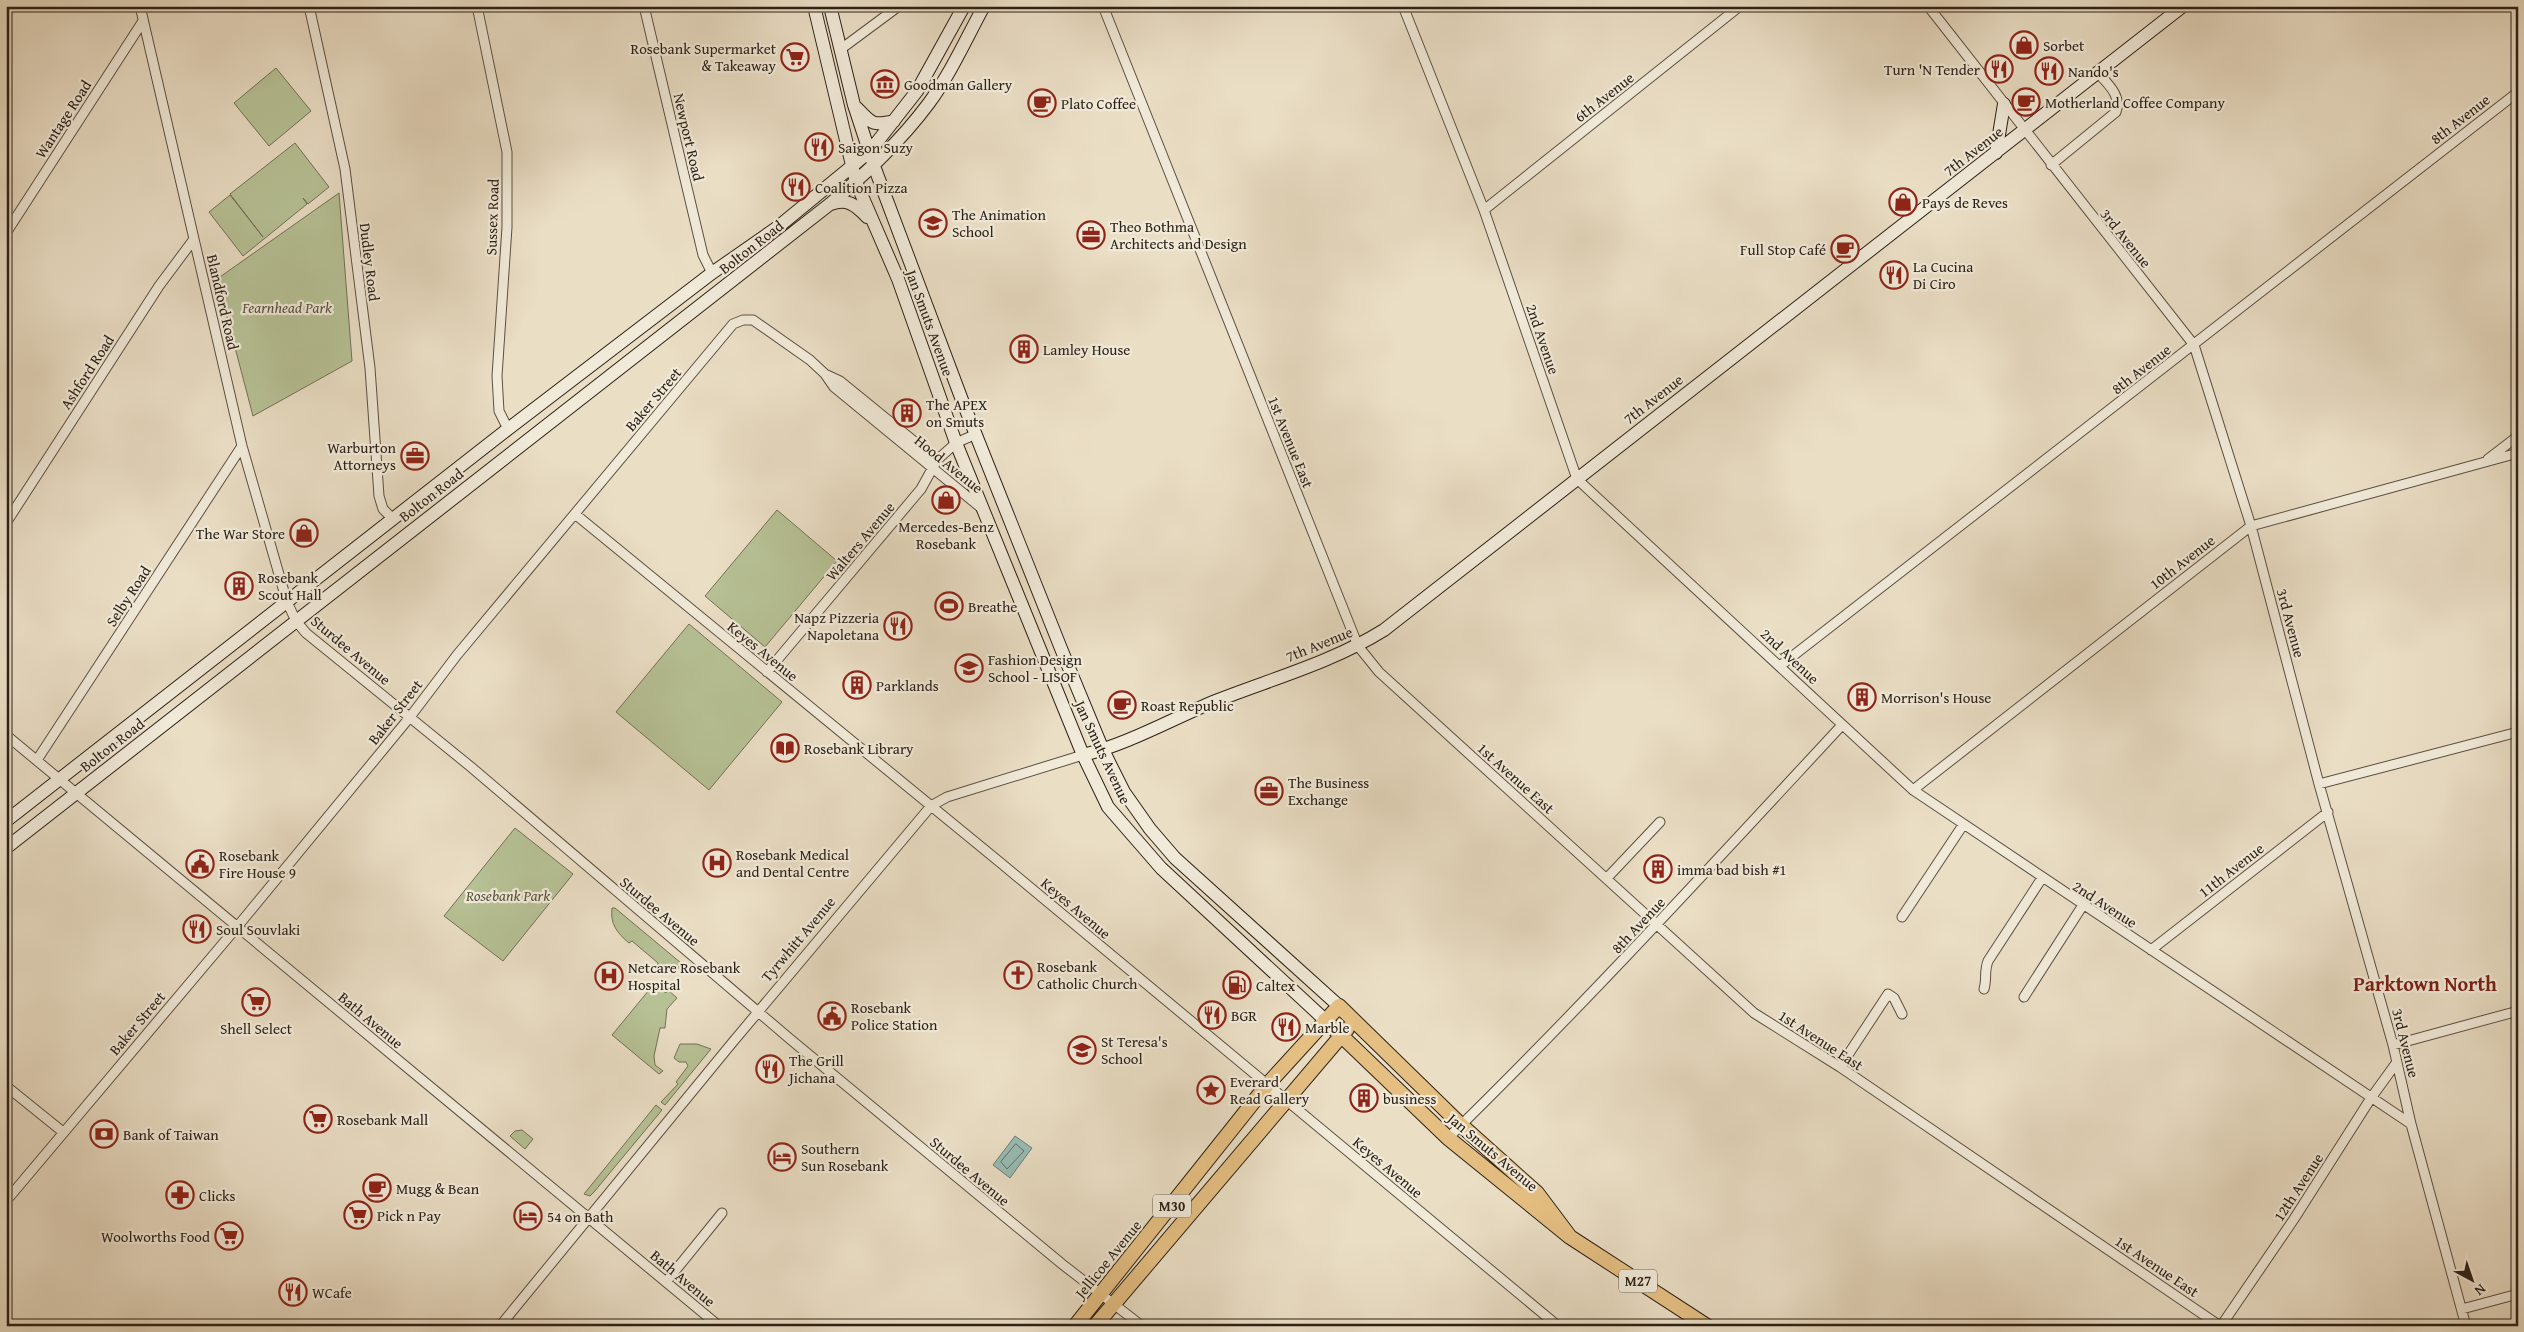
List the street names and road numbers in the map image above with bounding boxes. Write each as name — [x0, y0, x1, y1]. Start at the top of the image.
street label: 6th Avenue — [1570, 67, 1638, 127]
street label: Wantage Road — [30, 76, 96, 162]
street label: 8th Avenue — [2426, 89, 2494, 149]
street label: Newport Road — [669, 91, 709, 183]
street label: 7th Avenue — [1939, 121, 2007, 181]
street label: Sussex Road — [480, 178, 504, 256]
street label: 3rd Avenue — [2096, 204, 2156, 272]
street label: Bolton Road — [714, 215, 788, 279]
street label: Dudley Road — [355, 222, 385, 302]
street label: Blandford Road — [202, 252, 244, 352]
street label: Jan Smuts Avenue — [900, 265, 959, 379]
street label: 2nd Avenue — [1521, 301, 1565, 377]
street label: Ashford Road — [55, 331, 119, 413]
street label: 8th Avenue — [2107, 339, 2175, 399]
street label: Baker Street — [620, 362, 686, 435]
street label: 7th Avenue — [1619, 369, 1687, 429]
street label: 1st Avenue East — [1263, 393, 1319, 492]
street label: Hood Avenue — [910, 430, 988, 498]
street label: Bolton Road — [394, 463, 468, 527]
street label: Walters Avenue — [821, 497, 899, 585]
street label: 10th Avenue — [2145, 530, 2219, 594]
street label: Selby Road — [101, 562, 155, 630]
street label: 3rd Avenue — [2272, 586, 2310, 660]
street label: Sturdee Avenue — [307, 610, 395, 690]
street label: Keyes Avenue — [723, 616, 803, 686]
street label: 7th Avenue — [1282, 621, 1356, 667]
street label: 2nd Avenue — [1756, 623, 1824, 689]
street label: Baker Street — [363, 674, 428, 749]
street label: Jan Smuts Avenue — [1069, 695, 1136, 807]
street label: Bolton Road — [75, 713, 149, 777]
street label: 1st Avenue East — [1473, 738, 1560, 819]
street label: 11th Avenue — [2194, 838, 2268, 902]
street label: Sturdee Avenue — [616, 871, 704, 951]
street label: Keyes Avenue — [1037, 872, 1115, 944]
street label: 2nd Avenue — [2069, 875, 2141, 933]
street label: Tyrwhitt Avenue — [756, 892, 840, 986]
street label: 8th Avenue — [1606, 892, 1670, 958]
street label: Baker Street — [104, 986, 170, 1059]
street label: Bath Avenue — [334, 987, 408, 1053]
street label: 1st Avenue East — [1775, 1005, 1868, 1076]
street label: 3rd Avenue — [2387, 1006, 2425, 1080]
street label: Jan Smuts Avenue — [1442, 1107, 1543, 1196]
street label: Sturdee Avenue — [926, 1131, 1014, 1211]
street label: Keyes Avenue — [1349, 1131, 1427, 1203]
street label: 12th Avenue — [2268, 1149, 2328, 1225]
road number: M30 — [1153, 1194, 1191, 1218]
street label: Jellicoe Avenue — [1069, 1215, 1146, 1304]
street label: 1st Avenue East — [2111, 1230, 2204, 1302]
street label: Bath Avenue — [646, 1245, 720, 1311]
road number: M27 — [1619, 1270, 1657, 1292]

